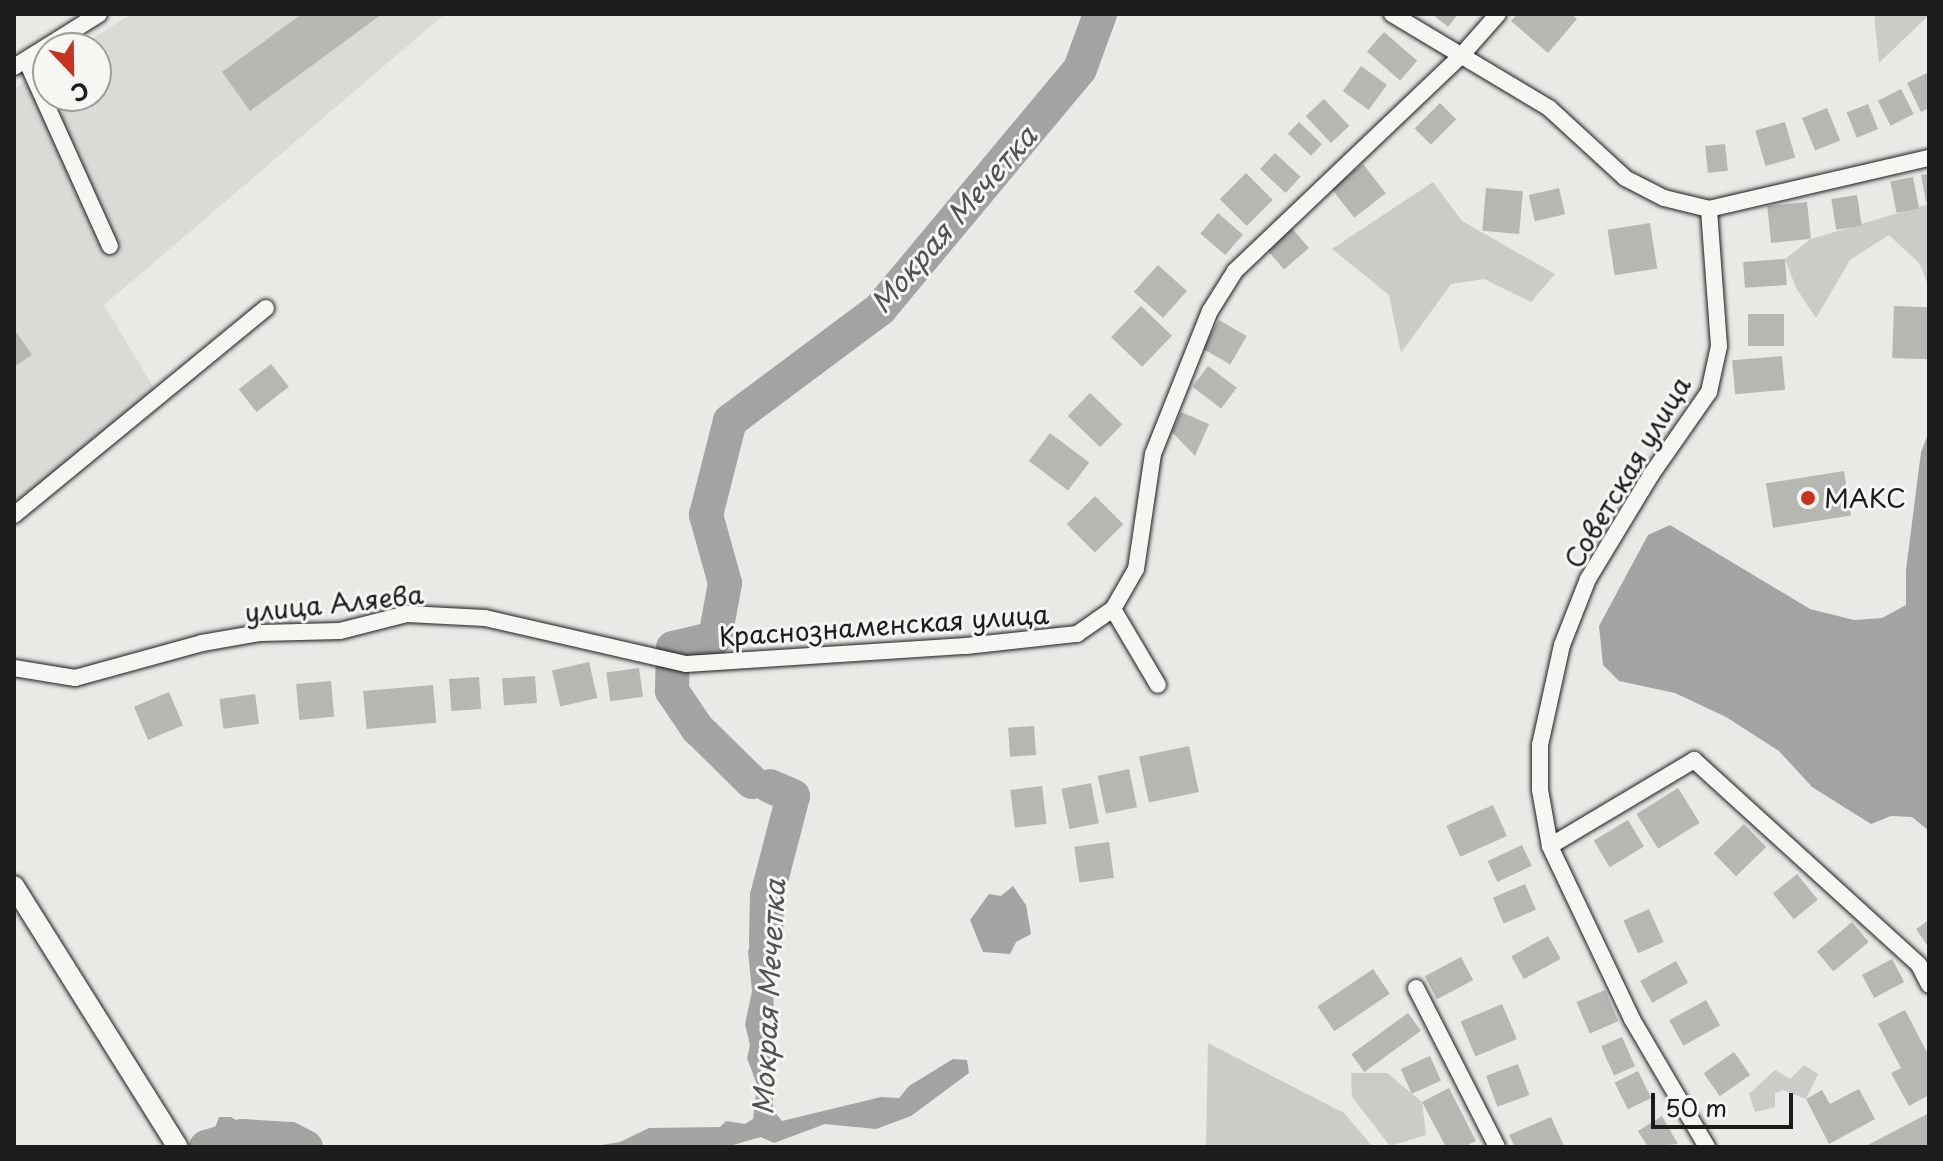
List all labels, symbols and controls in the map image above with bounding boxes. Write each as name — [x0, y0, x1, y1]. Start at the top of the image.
north arrow — [32, 32, 112, 112]
text: С — [67, 74, 94, 111]
water label: Мокрая Мечетка — [863, 119, 1043, 319]
street label: Советская улица — [1557, 370, 1697, 574]
place label: МАКС — [1824, 482, 1906, 514]
marker: МАКС — [1799, 489, 1817, 507]
street label: улица Аляева — [243, 578, 425, 628]
street label: Краснознаменская улица — [717, 598, 1051, 652]
water label: Мокрая Мечетка — [745, 879, 791, 1115]
scale bar — [1655, 1077, 1797, 1127]
text: 50 m — [1665, 1089, 1727, 1125]

